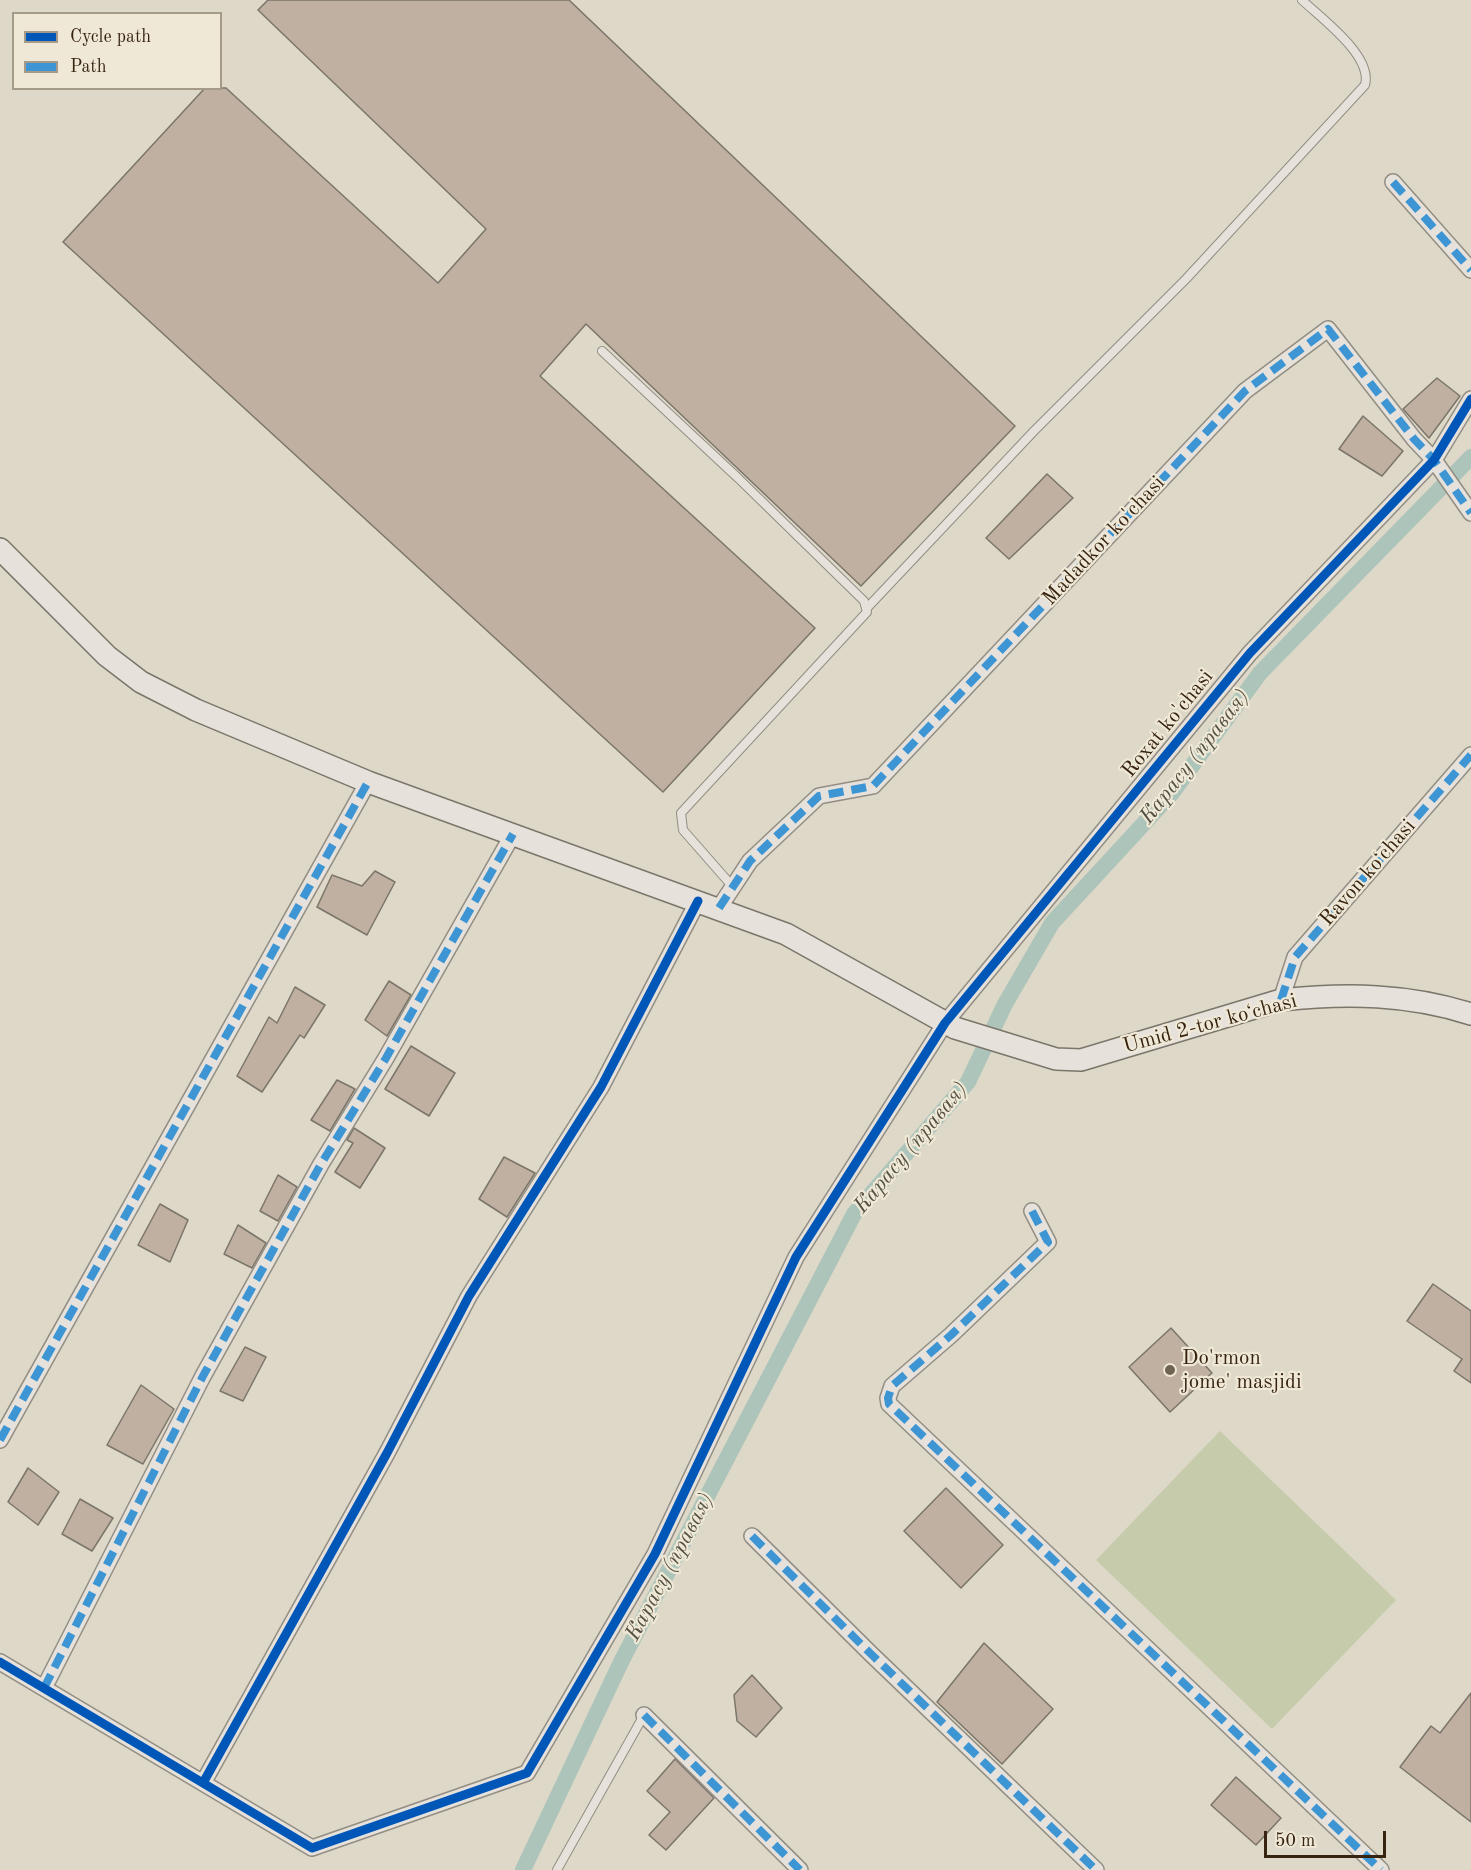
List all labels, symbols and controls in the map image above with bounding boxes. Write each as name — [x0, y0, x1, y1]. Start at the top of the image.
legend — [12, 12, 222, 90]
text: Cycle path — [70, 28, 151, 46]
text: Path — [70, 58, 106, 76]
street label: Madadkor ko'chasi — [1037, 471, 1171, 611]
street label: Roxat ko'chasi — [1117, 665, 1219, 783]
water label: Карасу (правая) — [1134, 685, 1256, 829]
street label: Ravon koʻchasi — [1315, 814, 1421, 932]
street label: Umid 2-tor koʻchasi — [1120, 989, 1300, 1059]
water label: Карасу (правая) — [848, 1077, 974, 1219]
place label: Do'rmon jome' masjidi — [1182, 1345, 1302, 1395]
marker: Do'rmon jome' masjidi — [1163, 1363, 1177, 1377]
water label: Карасу (правая) — [620, 1489, 720, 1645]
scale bar — [1267, 1819, 1388, 1857]
text: 50 m — [1275, 1832, 1315, 1850]

